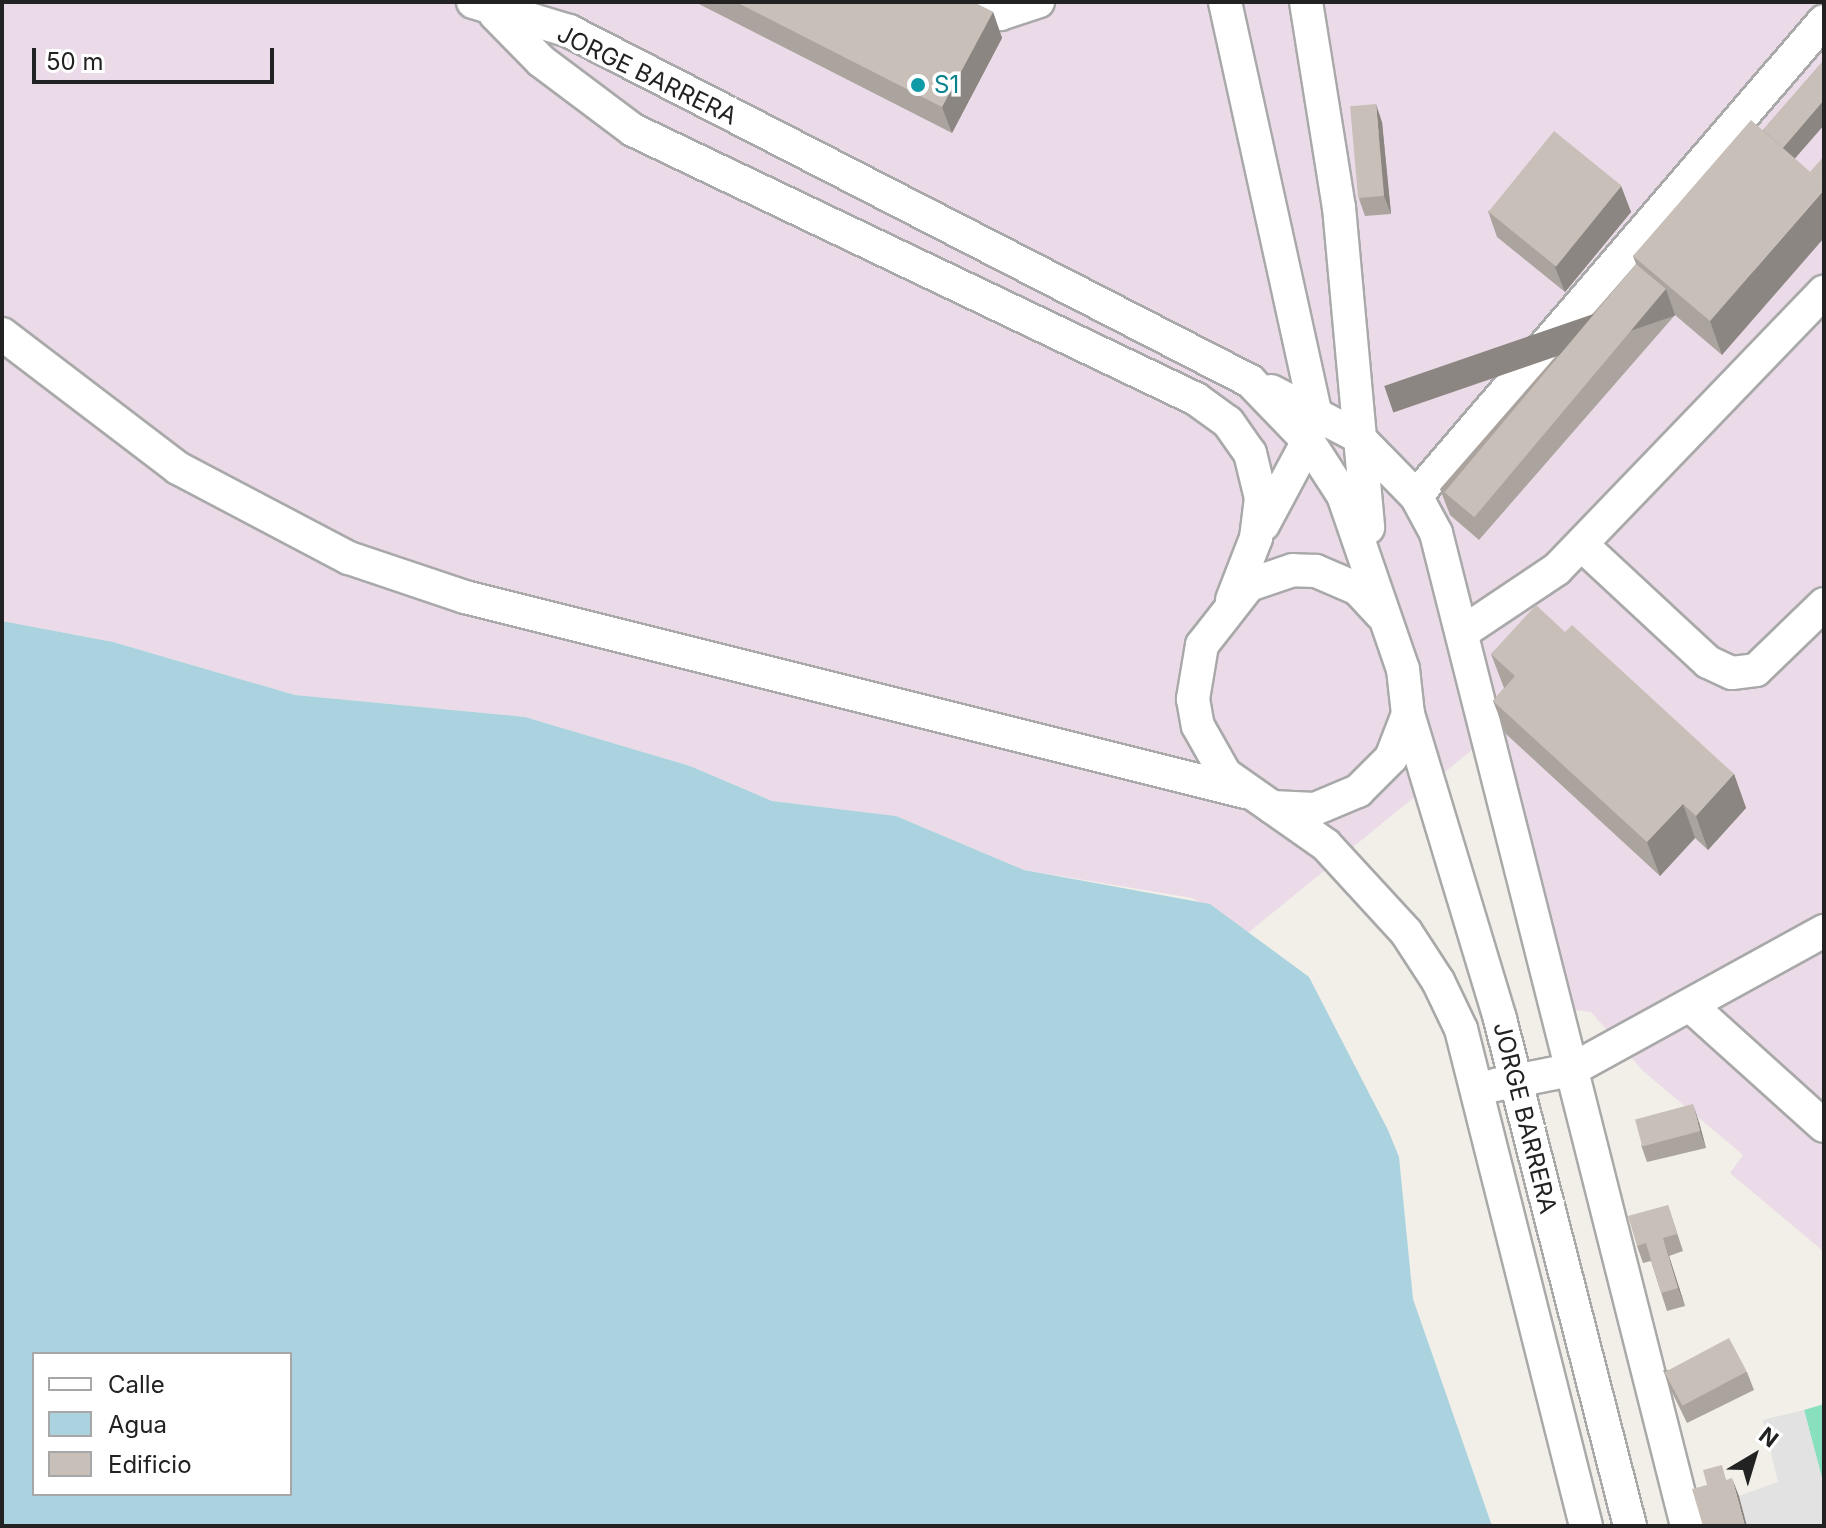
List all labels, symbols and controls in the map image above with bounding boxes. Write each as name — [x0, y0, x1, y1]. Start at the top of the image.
street label: JORGE BARRERA — [553, 19, 741, 131]
scale bar — [36, 32, 278, 82]
text: 50 m — [46, 47, 104, 76]
place label: S1 — [934, 71, 959, 99]
marker: S1 — [909, 76, 927, 94]
street label: JORGE BARRERA — [1487, 1019, 1563, 1217]
legend — [32, 1352, 292, 1496]
text: Calle — [108, 1370, 165, 1399]
text: Agua — [108, 1410, 167, 1439]
north arrow — [1714, 1416, 1794, 1496]
text: N — [1754, 1422, 1783, 1452]
text: Edificio — [108, 1450, 192, 1479]

